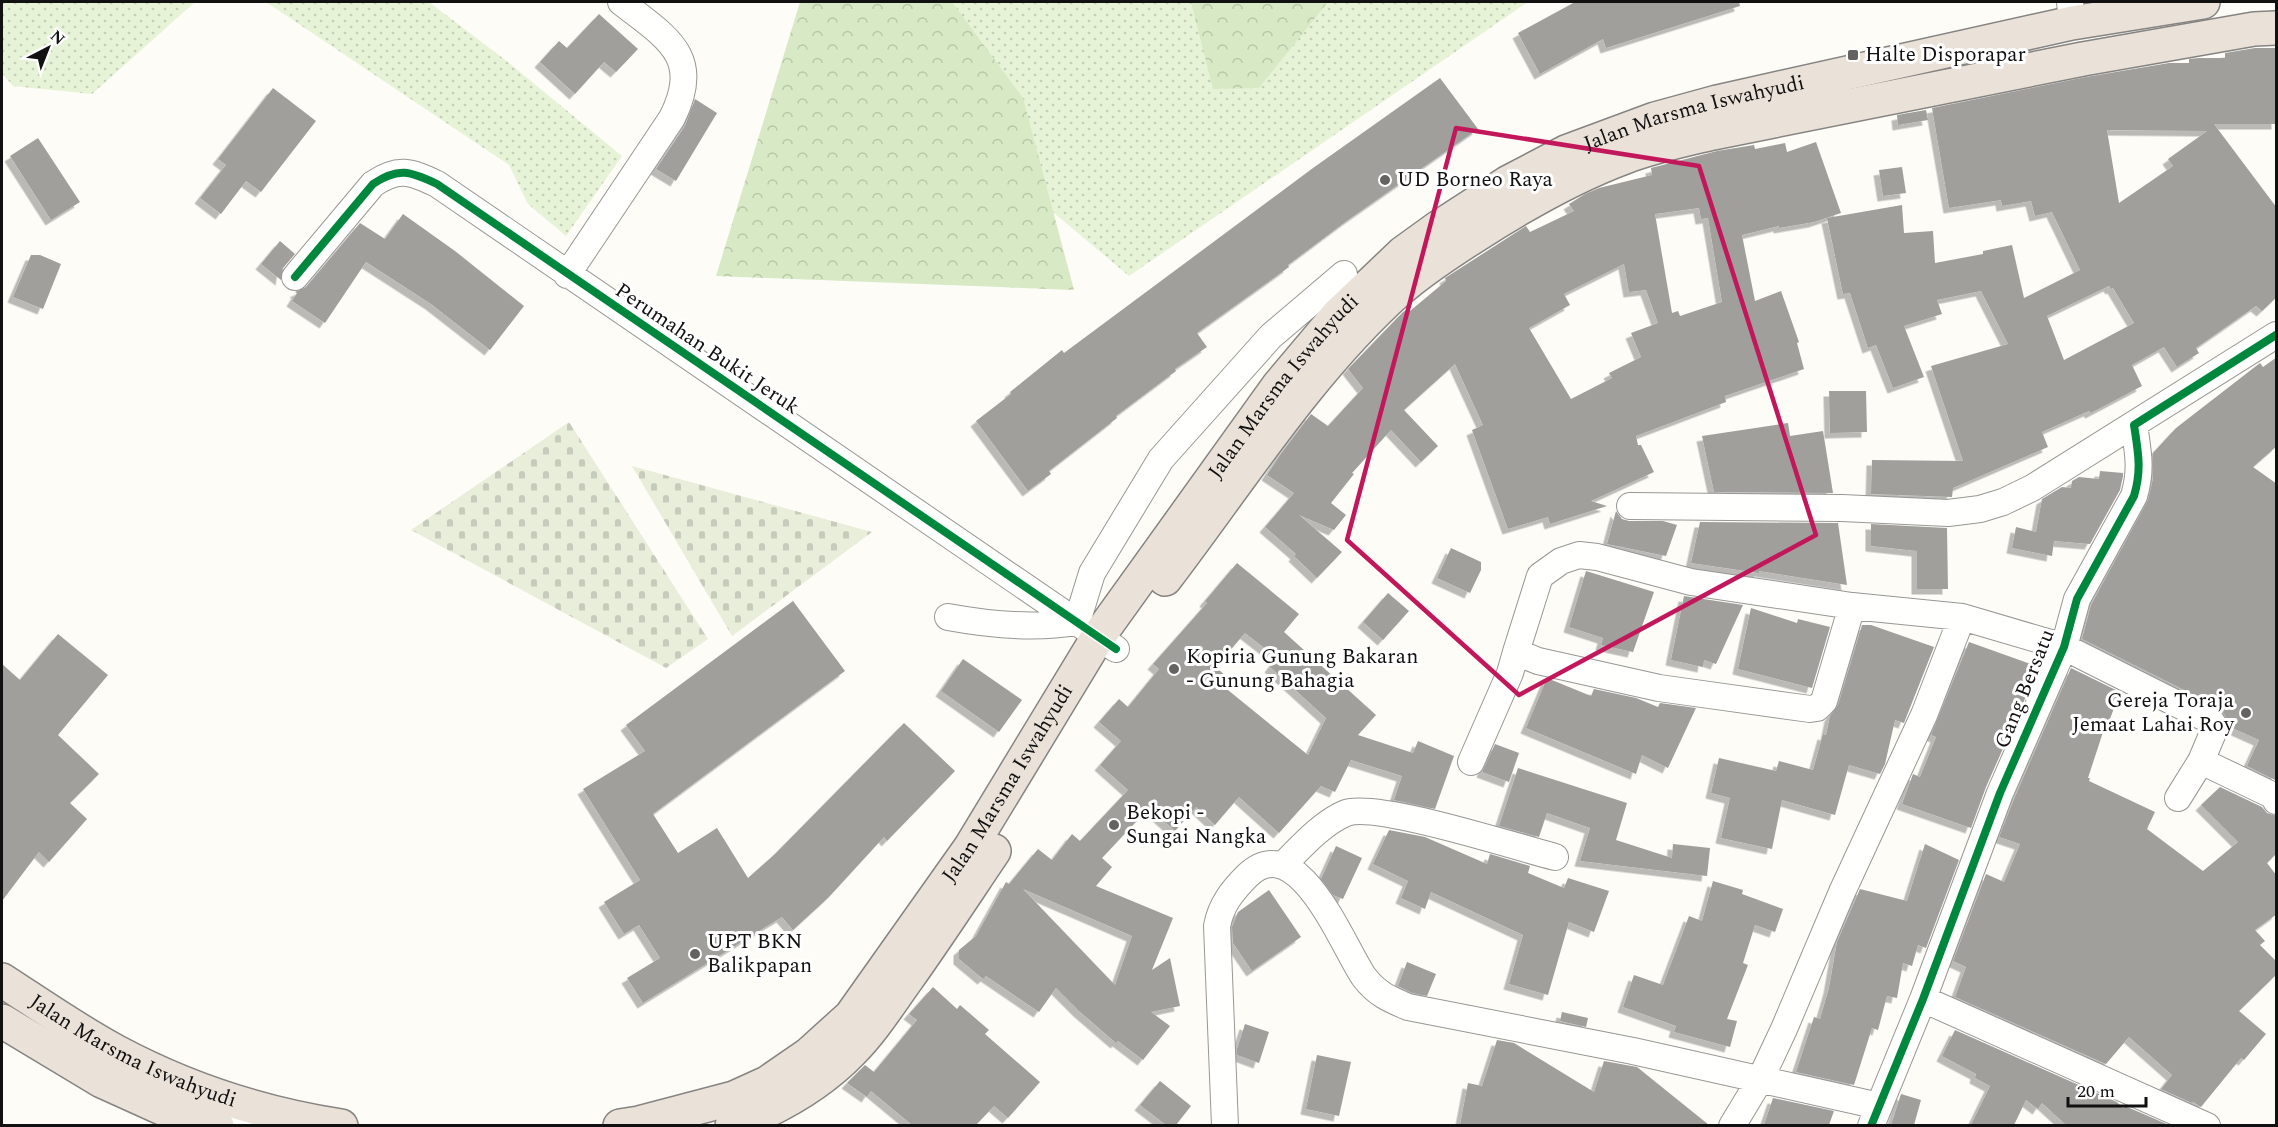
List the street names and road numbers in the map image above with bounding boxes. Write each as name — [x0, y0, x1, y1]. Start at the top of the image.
street label: Jalan Marsma Iswahyudi — [1579, 67, 1808, 160]
street label: Perumahan Bukit Jeruk — [608, 275, 806, 423]
street label: Jalan Marsma Iswahyudi — [1200, 287, 1367, 486]
street label: Gang Bersatu — [1987, 624, 2064, 754]
street label: Jalan Marsma Iswahyudi — [934, 678, 1082, 890]
street label: Jalan Marsma Iswahyudi — [23, 986, 240, 1117]

